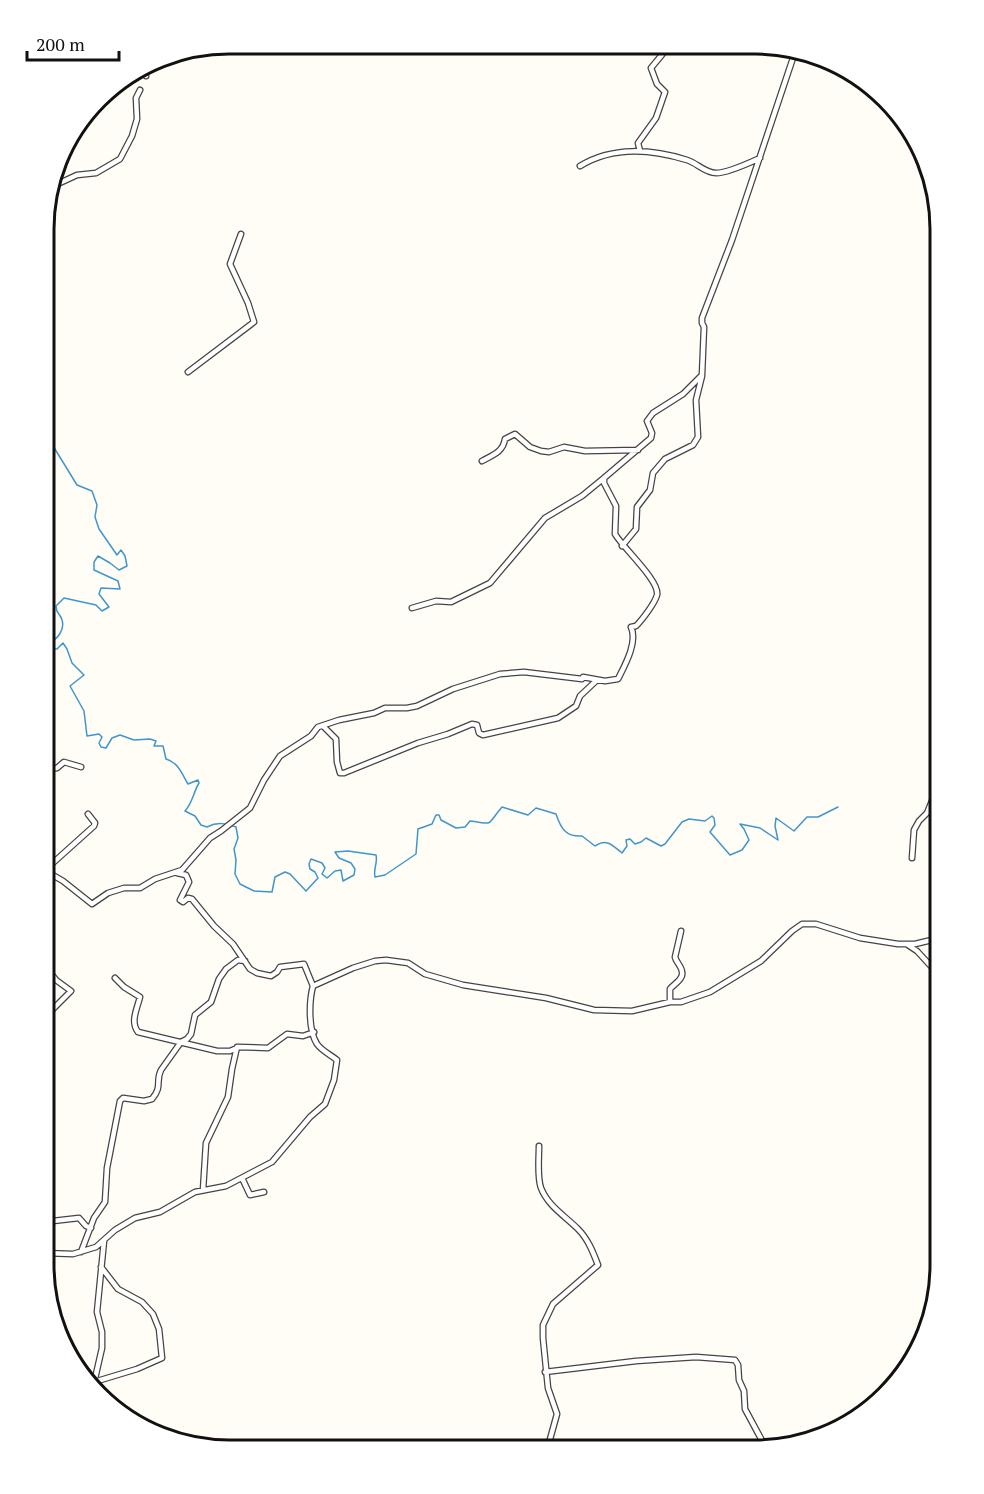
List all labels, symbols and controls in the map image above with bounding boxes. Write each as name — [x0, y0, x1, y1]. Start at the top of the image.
scale bar — [27, 24, 118, 62]
text: 200 m — [36, 32, 85, 56]

